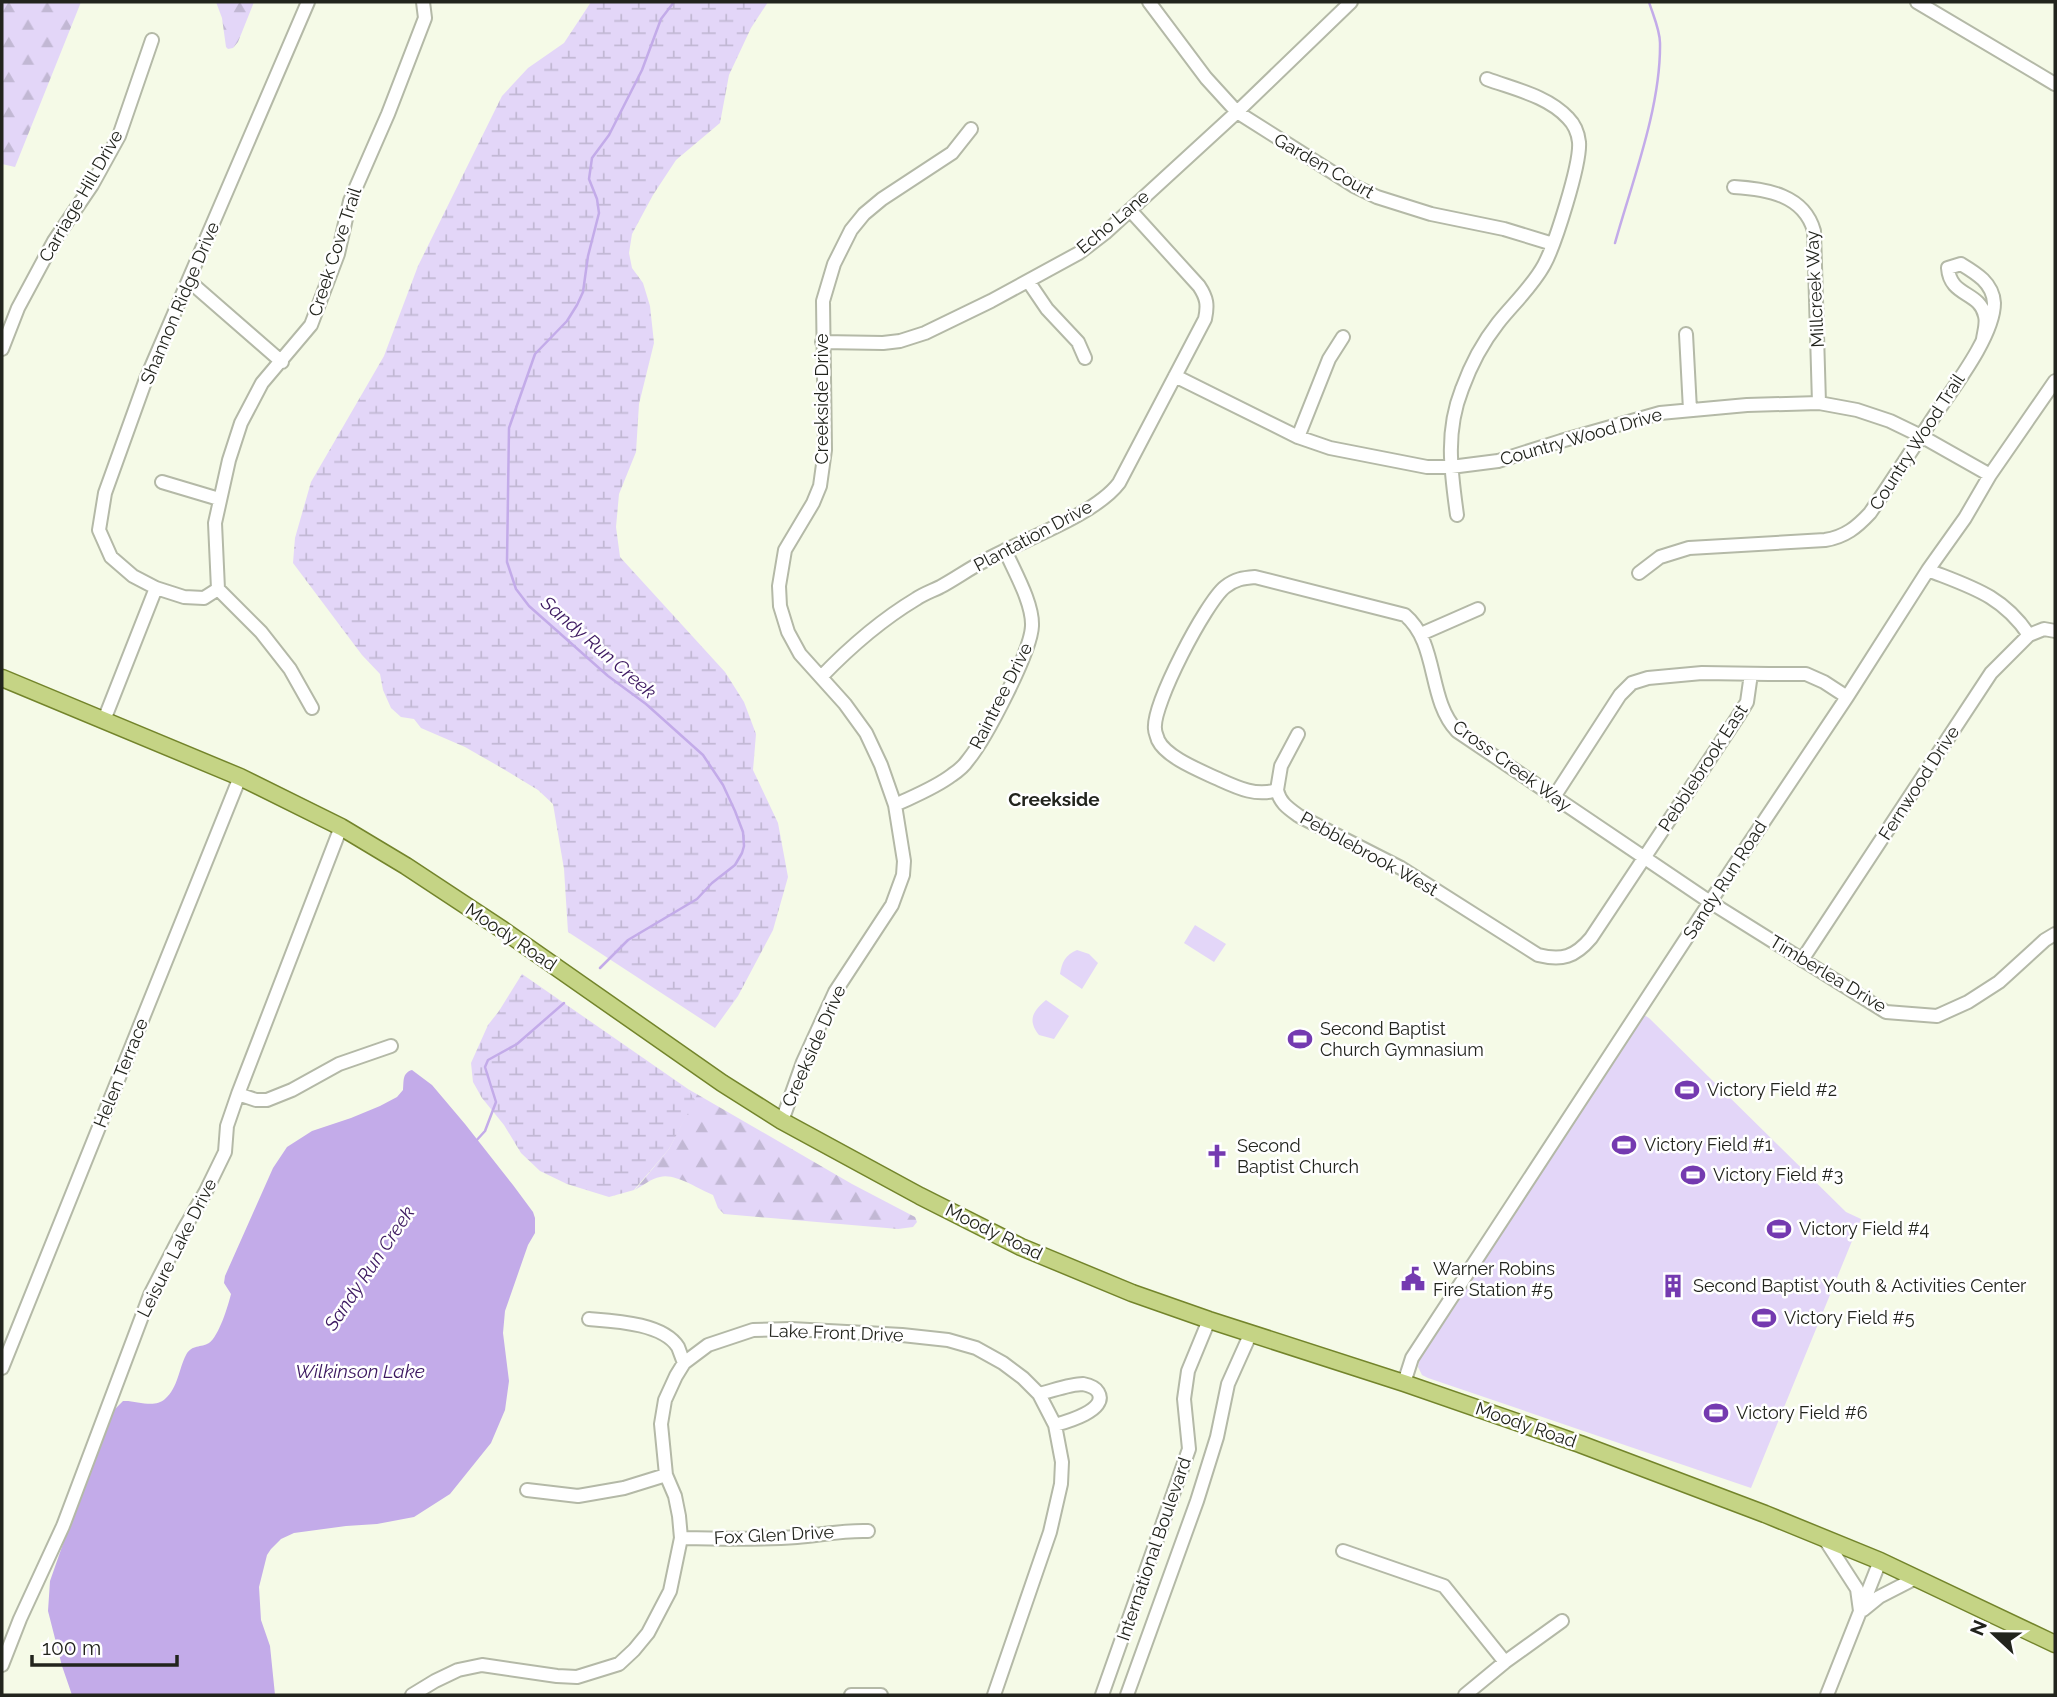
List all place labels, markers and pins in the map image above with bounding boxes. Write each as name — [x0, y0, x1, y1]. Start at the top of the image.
place label: Second Baptist Church Gymnasium — [1320, 1018, 1484, 1060]
sports icon: Second Baptist Church Gymnasium — [1286, 1025, 1314, 1053]
sports icon: Victory Field #2 — [1673, 1076, 1701, 1104]
place label: Victory Field #2 — [1707, 1079, 1837, 1100]
sports icon: Victory Field #1 — [1610, 1131, 1638, 1159]
place label: Victory Field #1 — [1644, 1134, 1773, 1155]
place label: Second Baptist Church — [1237, 1135, 1359, 1177]
church icon: Second Baptist Church — [1203, 1142, 1231, 1170]
sports icon: Victory Field #3 — [1679, 1161, 1707, 1189]
place label: Victory Field #3 — [1713, 1164, 1843, 1185]
sports icon: Victory Field #4 — [1765, 1215, 1793, 1243]
place label: Victory Field #4 — [1799, 1218, 1930, 1239]
place label: Warner Robins Fire Station #5 — [1433, 1258, 1555, 1300]
public building icon: Warner Robins Fire Station #5 — [1399, 1265, 1427, 1293]
building icon: Second Baptist Youth & Activities Center — [1659, 1272, 1687, 1300]
place label: Second Baptist Youth & Activities Center — [1693, 1275, 2027, 1296]
sports icon: Victory Field #5 — [1750, 1304, 1778, 1332]
place label: Victory Field #5 — [1784, 1307, 1915, 1328]
sports icon: Victory Field #6 — [1702, 1399, 1730, 1427]
place label: Victory Field #6 — [1736, 1402, 1868, 1423]

